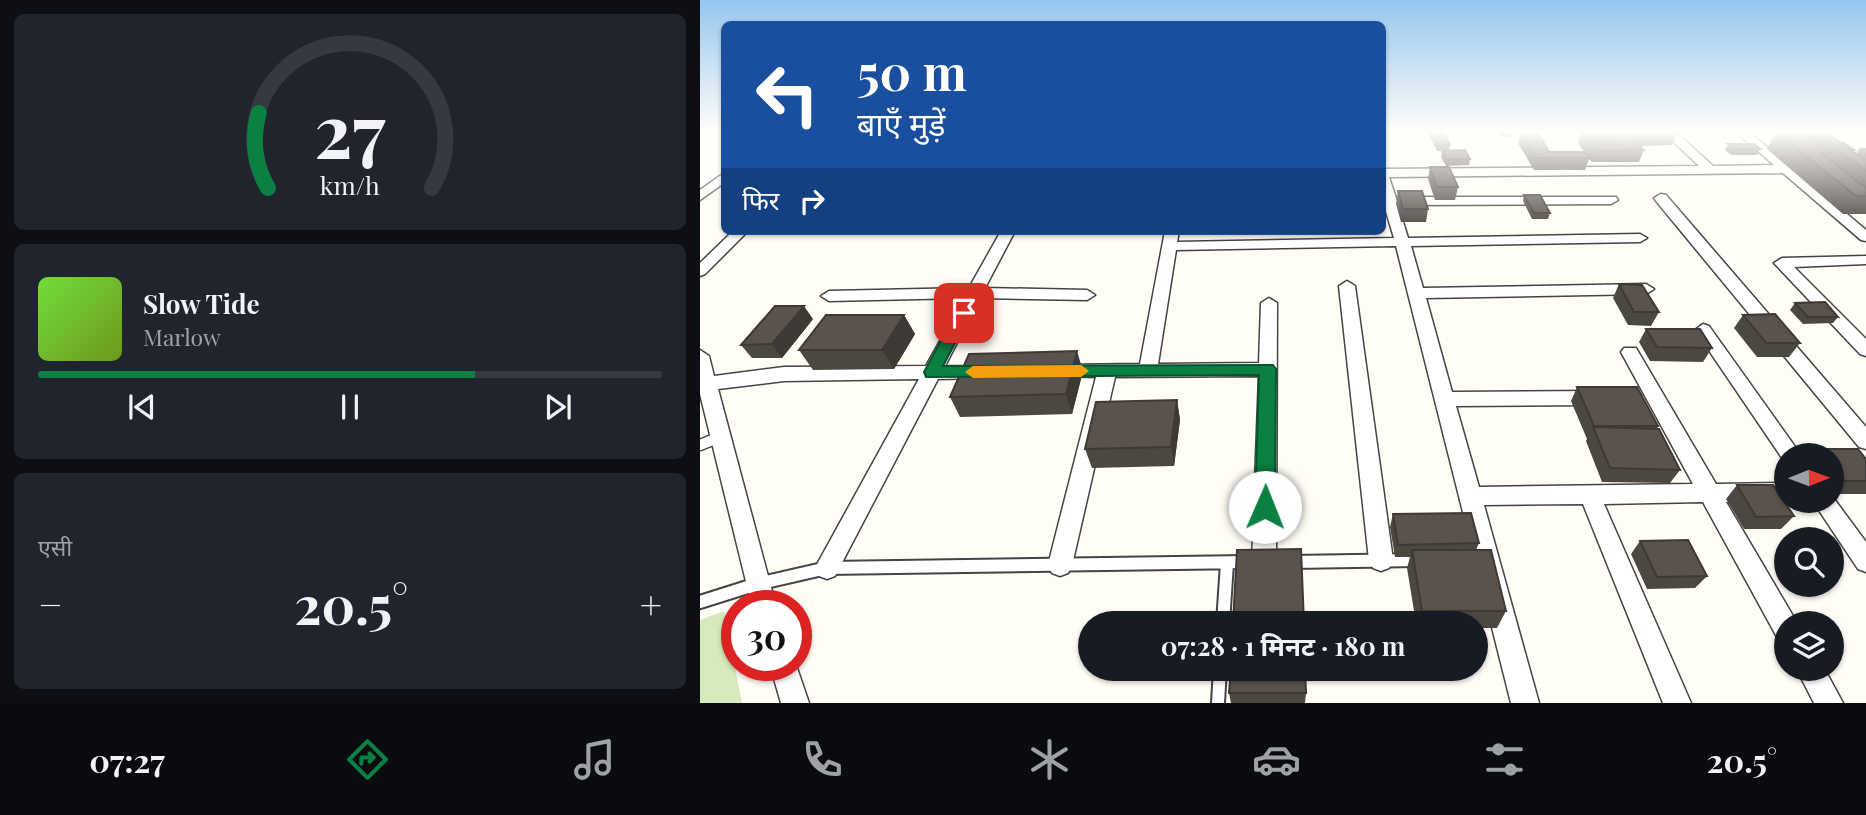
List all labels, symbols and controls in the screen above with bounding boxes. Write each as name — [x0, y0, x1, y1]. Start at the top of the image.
text: 50 m — [857, 38, 967, 103]
icon: left — [742, 49, 833, 140]
text: 27 — [314, 79, 386, 176]
text: बाएँ मुड़ें — [857, 101, 945, 144]
text: km/h — [320, 168, 380, 201]
text: फिर — [742, 182, 779, 217]
icon: right — [793, 182, 831, 220]
pin — [934, 283, 994, 343]
text: Slow Tide — [143, 286, 260, 321]
icon: arrive — [945, 294, 983, 332]
text: Marlow — [143, 321, 221, 352]
icon: previous — [123, 388, 161, 426]
icon: pause — [331, 388, 369, 426]
icon: next — [539, 388, 577, 426]
north arrow — [1774, 443, 1844, 513]
map controls — [1774, 443, 1844, 681]
position arrow — [1228, 470, 1302, 544]
button: search — [1774, 527, 1844, 597]
text: एसी — [38, 531, 72, 562]
text: 20.5° — [294, 569, 408, 638]
text: − — [38, 578, 63, 629]
text: + — [640, 578, 662, 629]
speed limit sign: 30 — [721, 590, 812, 681]
button: layers — [1774, 611, 1844, 681]
text: 07:28 · 1 मिनट · 180 m — [1161, 628, 1405, 663]
icon: directions — [343, 735, 392, 784]
icon: music — [570, 735, 619, 784]
icon: phone — [798, 735, 847, 784]
icon: climate — [1025, 735, 1074, 784]
icon: car — [1252, 735, 1301, 784]
icon: filters — [1480, 735, 1529, 784]
text: 07:27 — [89, 738, 165, 781]
text: 20.5° — [1707, 738, 1777, 781]

